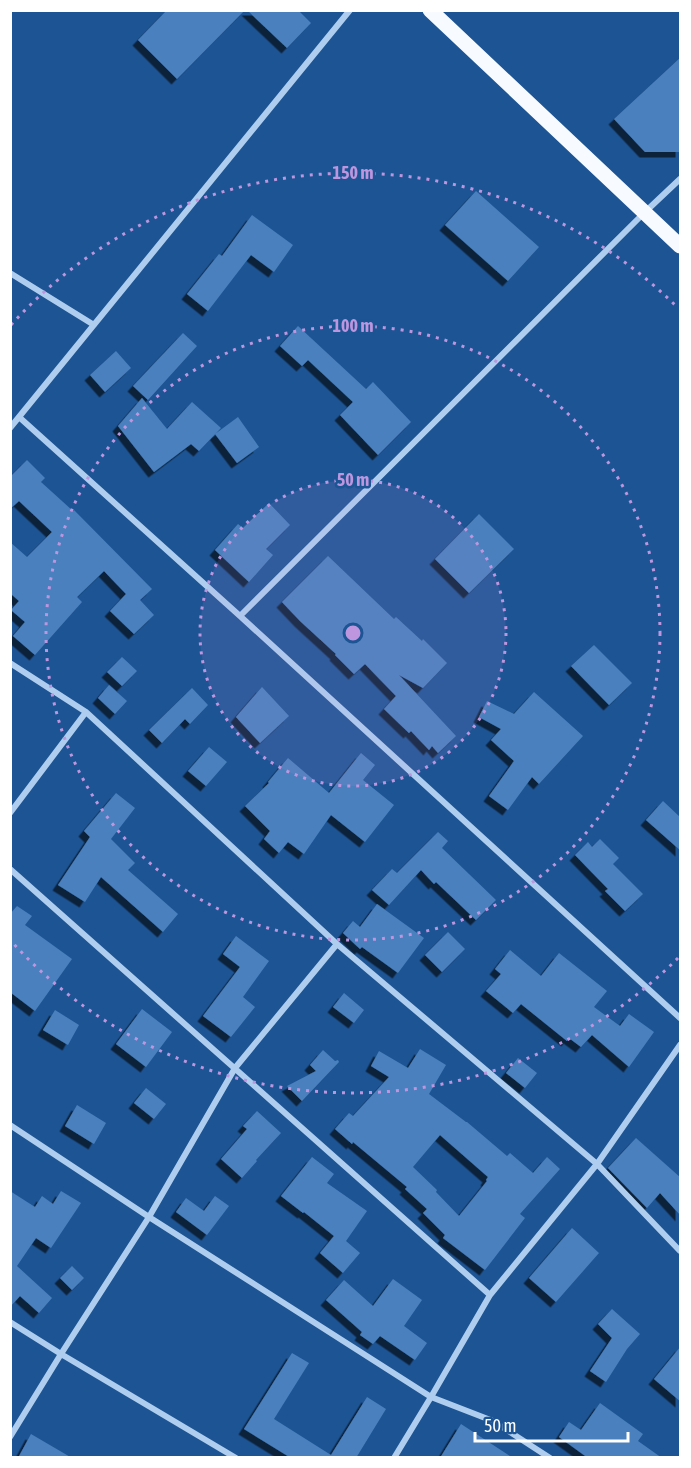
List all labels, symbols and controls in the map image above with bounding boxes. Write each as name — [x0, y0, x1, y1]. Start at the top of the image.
text: 150 m — [333, 162, 373, 183]
text: 100 m — [333, 315, 373, 336]
text: 50 m — [337, 469, 369, 490]
centre of rings — [343, 623, 363, 643]
scale bar — [475, 1405, 628, 1443]
text: 50 m — [484, 1415, 516, 1436]

